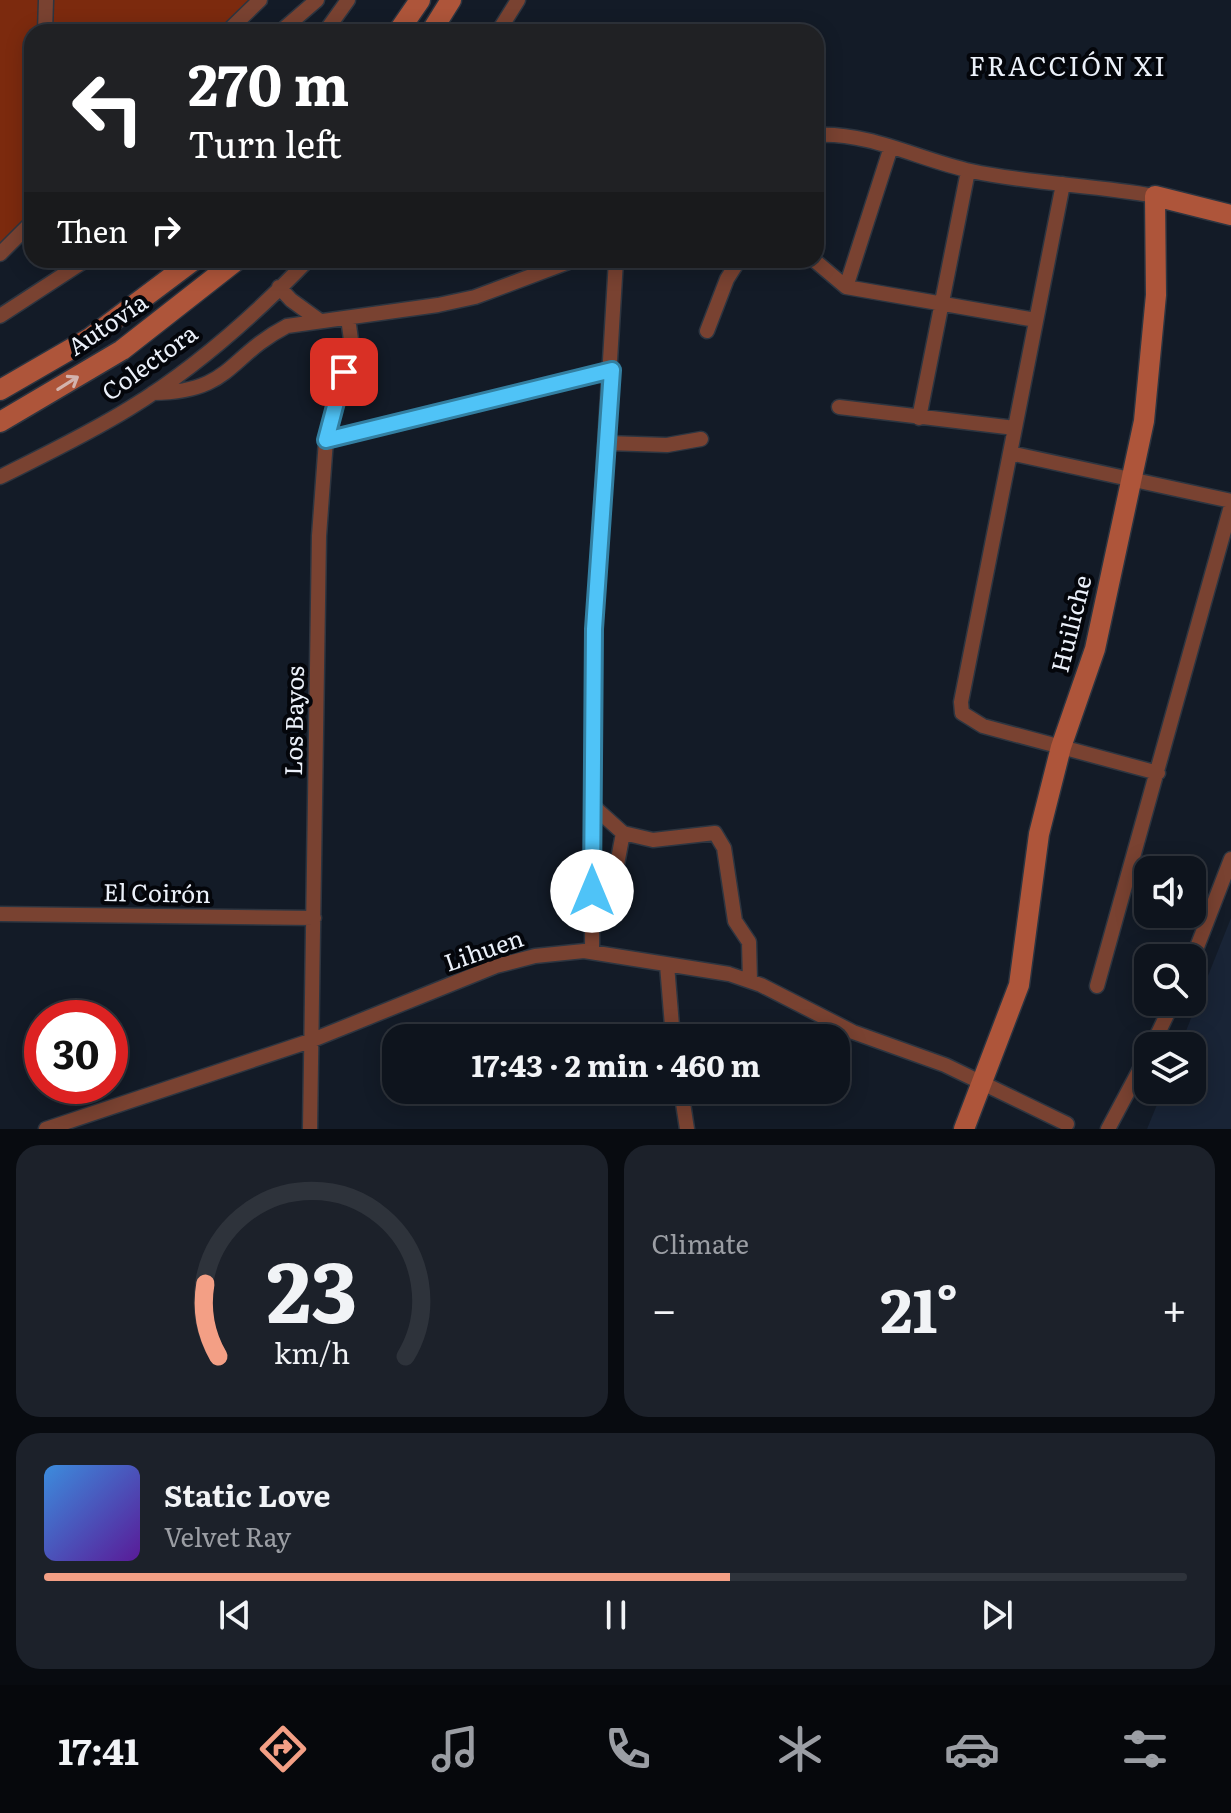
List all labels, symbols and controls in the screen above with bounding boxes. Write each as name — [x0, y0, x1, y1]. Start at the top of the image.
text: 270 m — [188, 40, 349, 123]
district label: FRACCIÓN XI — [969, 45, 1167, 84]
icon: left — [56, 56, 160, 160]
text: Turn left — [188, 116, 342, 169]
text: Then — [56, 208, 128, 252]
icon: right — [144, 208, 188, 252]
street label: Autovía — [60, 283, 154, 362]
street label: Colectora — [94, 314, 204, 408]
pin — [310, 338, 378, 406]
icon: arrive — [322, 350, 366, 394]
one-way arrow — [56, 375, 79, 391]
street label: Huiliche — [1041, 571, 1099, 676]
street label: Los Bayos — [274, 666, 311, 776]
position arrow — [550, 849, 634, 933]
map controls — [1134, 856, 1206, 1104]
button: sound — [1134, 856, 1206, 928]
street label: El Coirón — [103, 873, 211, 910]
street label: Lihuen — [439, 919, 528, 979]
button: search — [1134, 944, 1206, 1016]
speed limit sign: 30 — [24, 1000, 128, 1104]
button: layers — [1134, 1032, 1206, 1104]
text: 17:43 · 2 min · 460 m — [471, 1042, 761, 1086]
text: Climate — [652, 1223, 749, 1262]
text: 23 — [266, 1225, 357, 1349]
text: 21° — [880, 1262, 958, 1351]
text: − — [652, 1274, 677, 1340]
text: + — [1161, 1274, 1187, 1340]
text: km/h — [274, 1330, 350, 1373]
text: Static Love — [164, 1472, 331, 1516]
text: Velvet Ray — [164, 1516, 291, 1555]
icon: previous — [213, 1593, 257, 1637]
icon: pause — [594, 1593, 638, 1637]
icon: next — [975, 1593, 1019, 1637]
icon: directions — [255, 1721, 311, 1777]
icon: music — [427, 1721, 483, 1777]
icon: phone — [600, 1721, 656, 1777]
icon: climate — [772, 1721, 828, 1777]
icon: car — [944, 1721, 1000, 1777]
icon: filters — [1117, 1721, 1173, 1777]
text: 17:41 — [58, 1723, 139, 1776]

